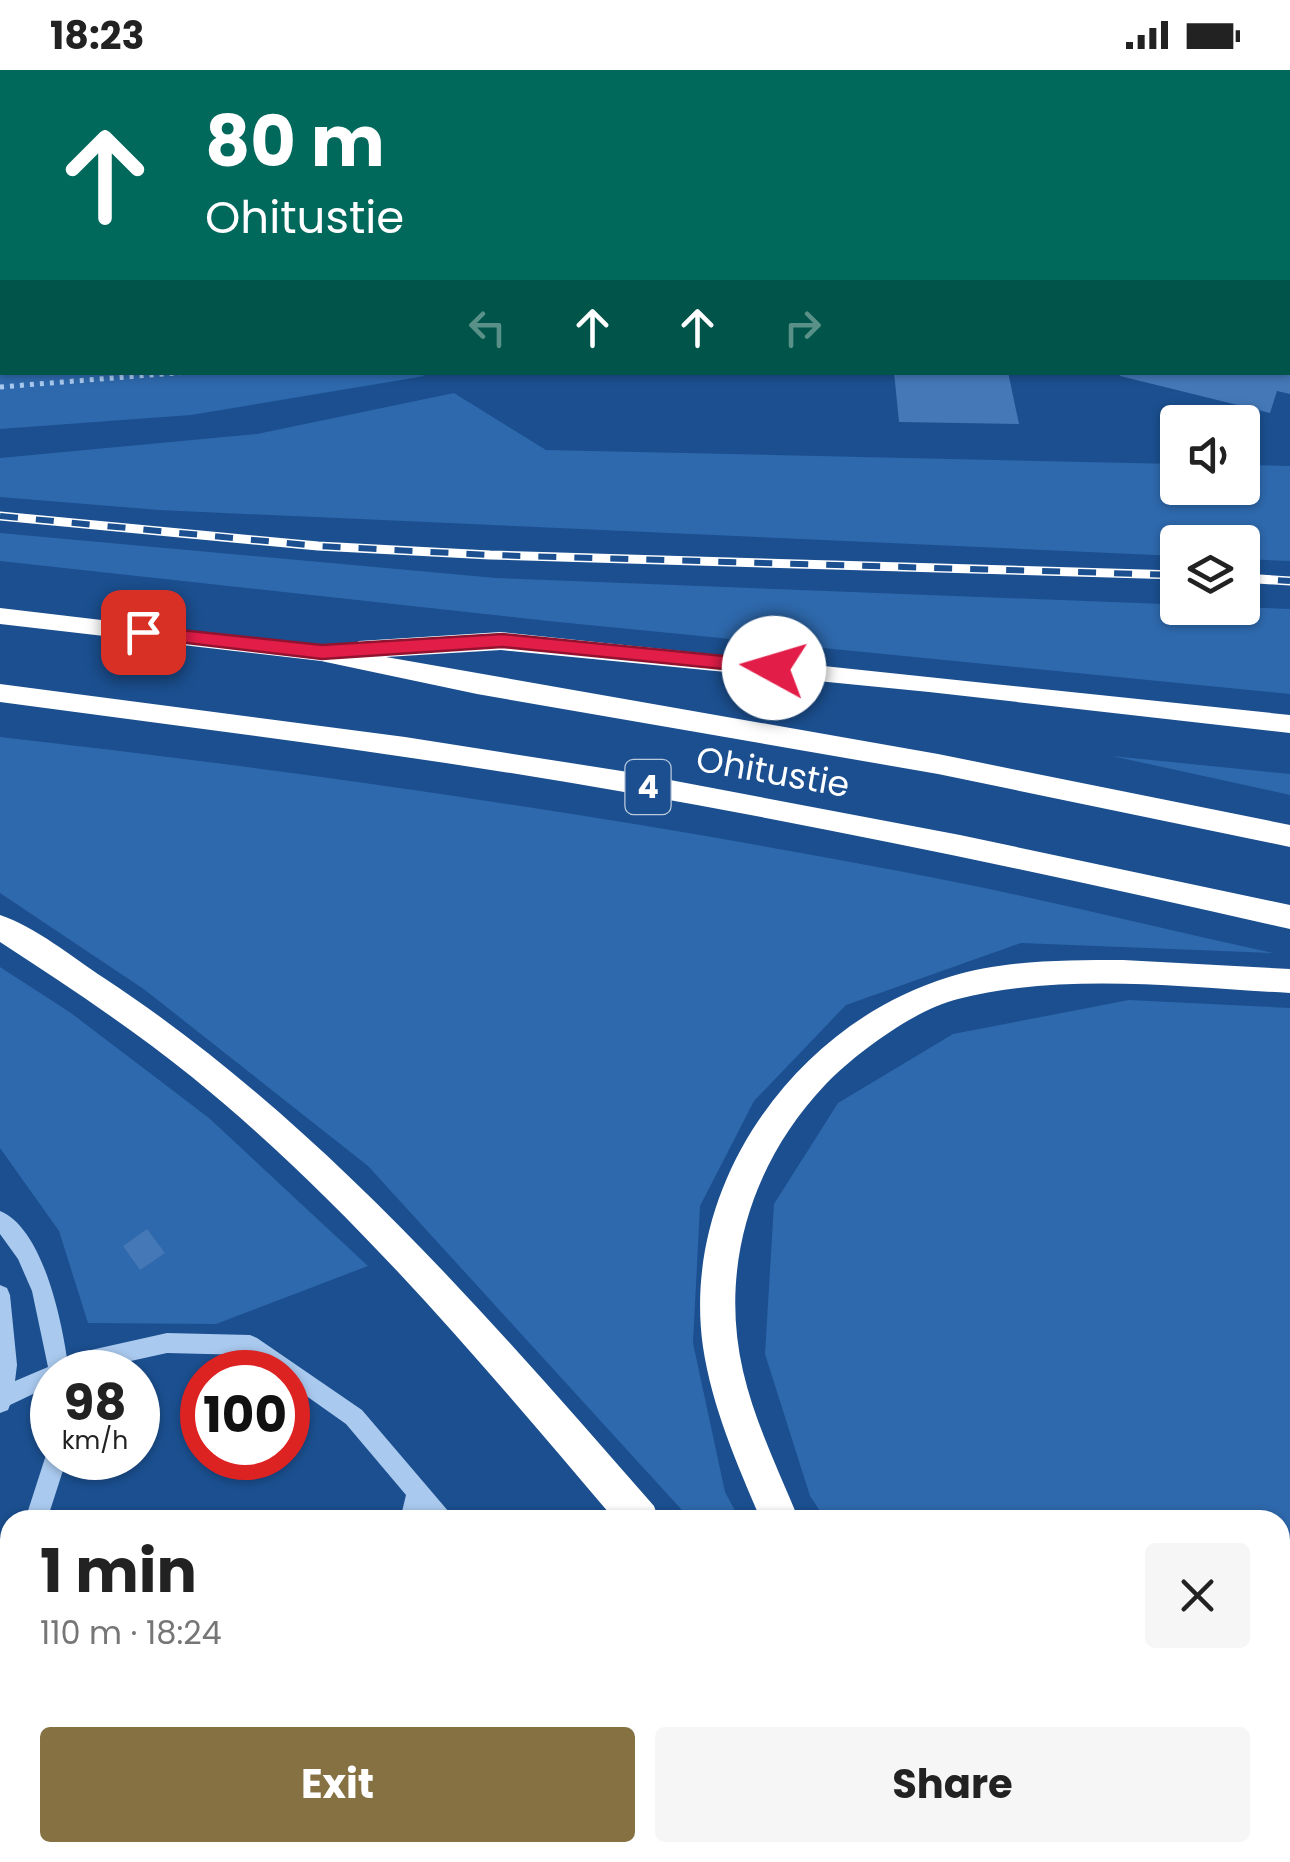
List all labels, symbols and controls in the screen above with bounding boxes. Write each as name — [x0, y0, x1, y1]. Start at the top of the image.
text: 18:23 — [50, 9, 144, 62]
text: 80 m — [205, 92, 385, 191]
icon: ahead — [40, 110, 170, 240]
text: Ohitustie — [205, 186, 404, 249]
icon: left — [460, 300, 515, 355]
icon: ahead — [565, 300, 620, 355]
icon: ahead — [670, 300, 725, 355]
icon: right — [775, 300, 830, 355]
map controls — [1160, 405, 1260, 625]
button: sound — [1160, 405, 1260, 505]
button: layers — [1160, 525, 1260, 625]
pin — [101, 590, 186, 675]
icon: arrive — [116, 605, 171, 660]
position arrow — [722, 616, 826, 720]
street label: Ohitustie — [693, 734, 854, 809]
road number: 4 — [626, 760, 670, 814]
speed limit sign: 100 — [180, 1350, 310, 1480]
text: 98 — [63, 1367, 127, 1438]
text: km/h — [62, 1423, 128, 1458]
text: 1 min — [40, 1529, 197, 1613]
button: close — [1145, 1543, 1250, 1648]
text: 110 m · 18:24 — [40, 1610, 222, 1655]
button: Exit — [40, 1727, 635, 1842]
button: Share — [655, 1727, 1250, 1842]

